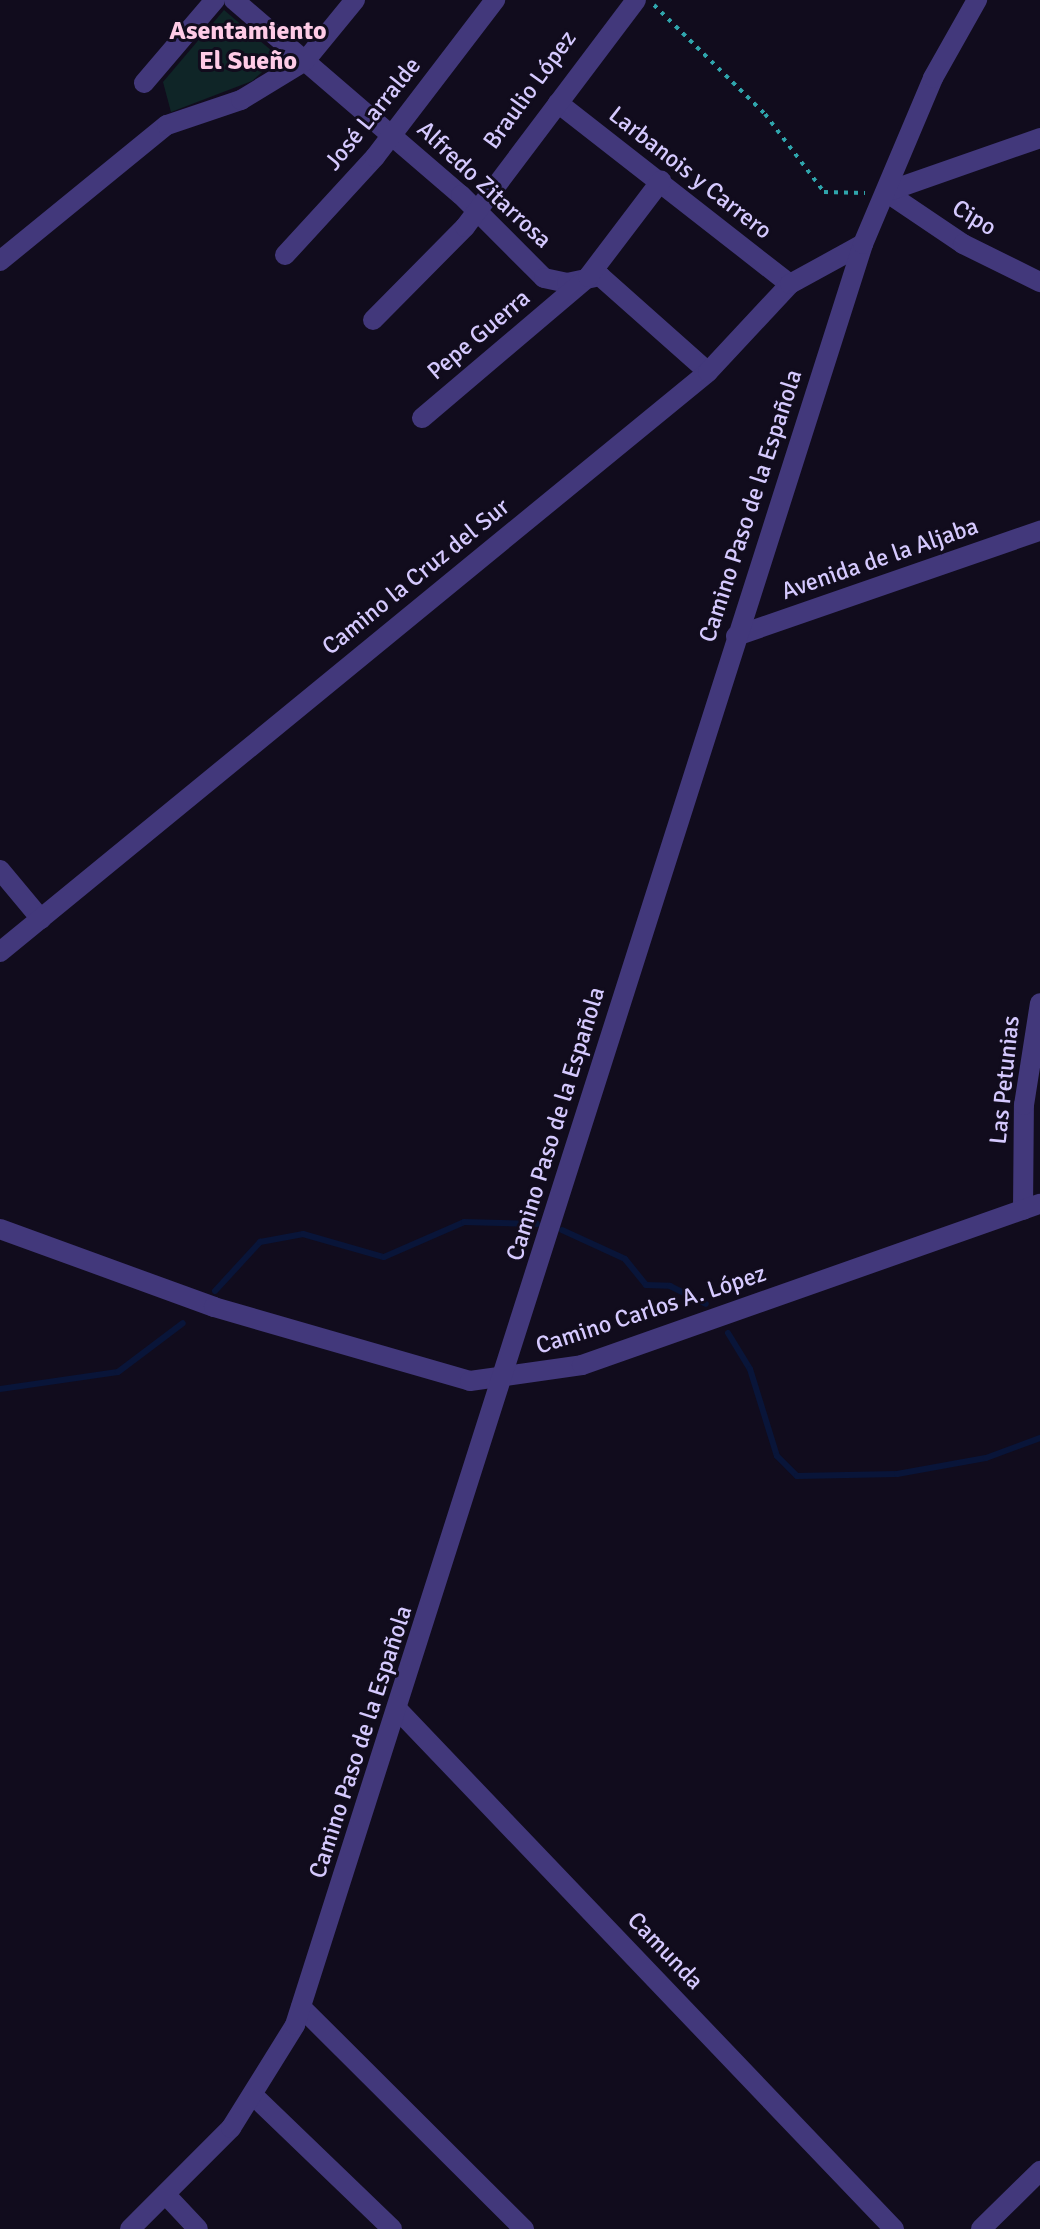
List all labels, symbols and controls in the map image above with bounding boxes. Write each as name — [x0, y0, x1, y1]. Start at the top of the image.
district label: Asentamiento El Sueño — [169, 16, 327, 78]
street label: Braulio López — [477, 25, 583, 155]
street label: José Larralde — [319, 52, 427, 176]
street label: Larbanois y Carrero — [603, 100, 777, 246]
street label: Alfredo Zitarrosa — [411, 115, 557, 255]
street label: Cipo — [947, 194, 1001, 242]
street label: Pepe Guerra — [422, 284, 536, 386]
street label: Camino Paso de la Española — [693, 366, 809, 646]
street label: Camino la Cruz del Sur — [317, 493, 515, 661]
street label: Avenida de la Aljaba — [778, 512, 982, 606]
street label: Camino Paso de la Española — [501, 984, 611, 1264]
street label: Las Petunias — [984, 1014, 1026, 1146]
street label: Camino Carlos A. López — [532, 1259, 770, 1361]
street label: Camino Paso de la Española — [303, 1602, 419, 1882]
street label: Camunda — [621, 1906, 709, 1996]

